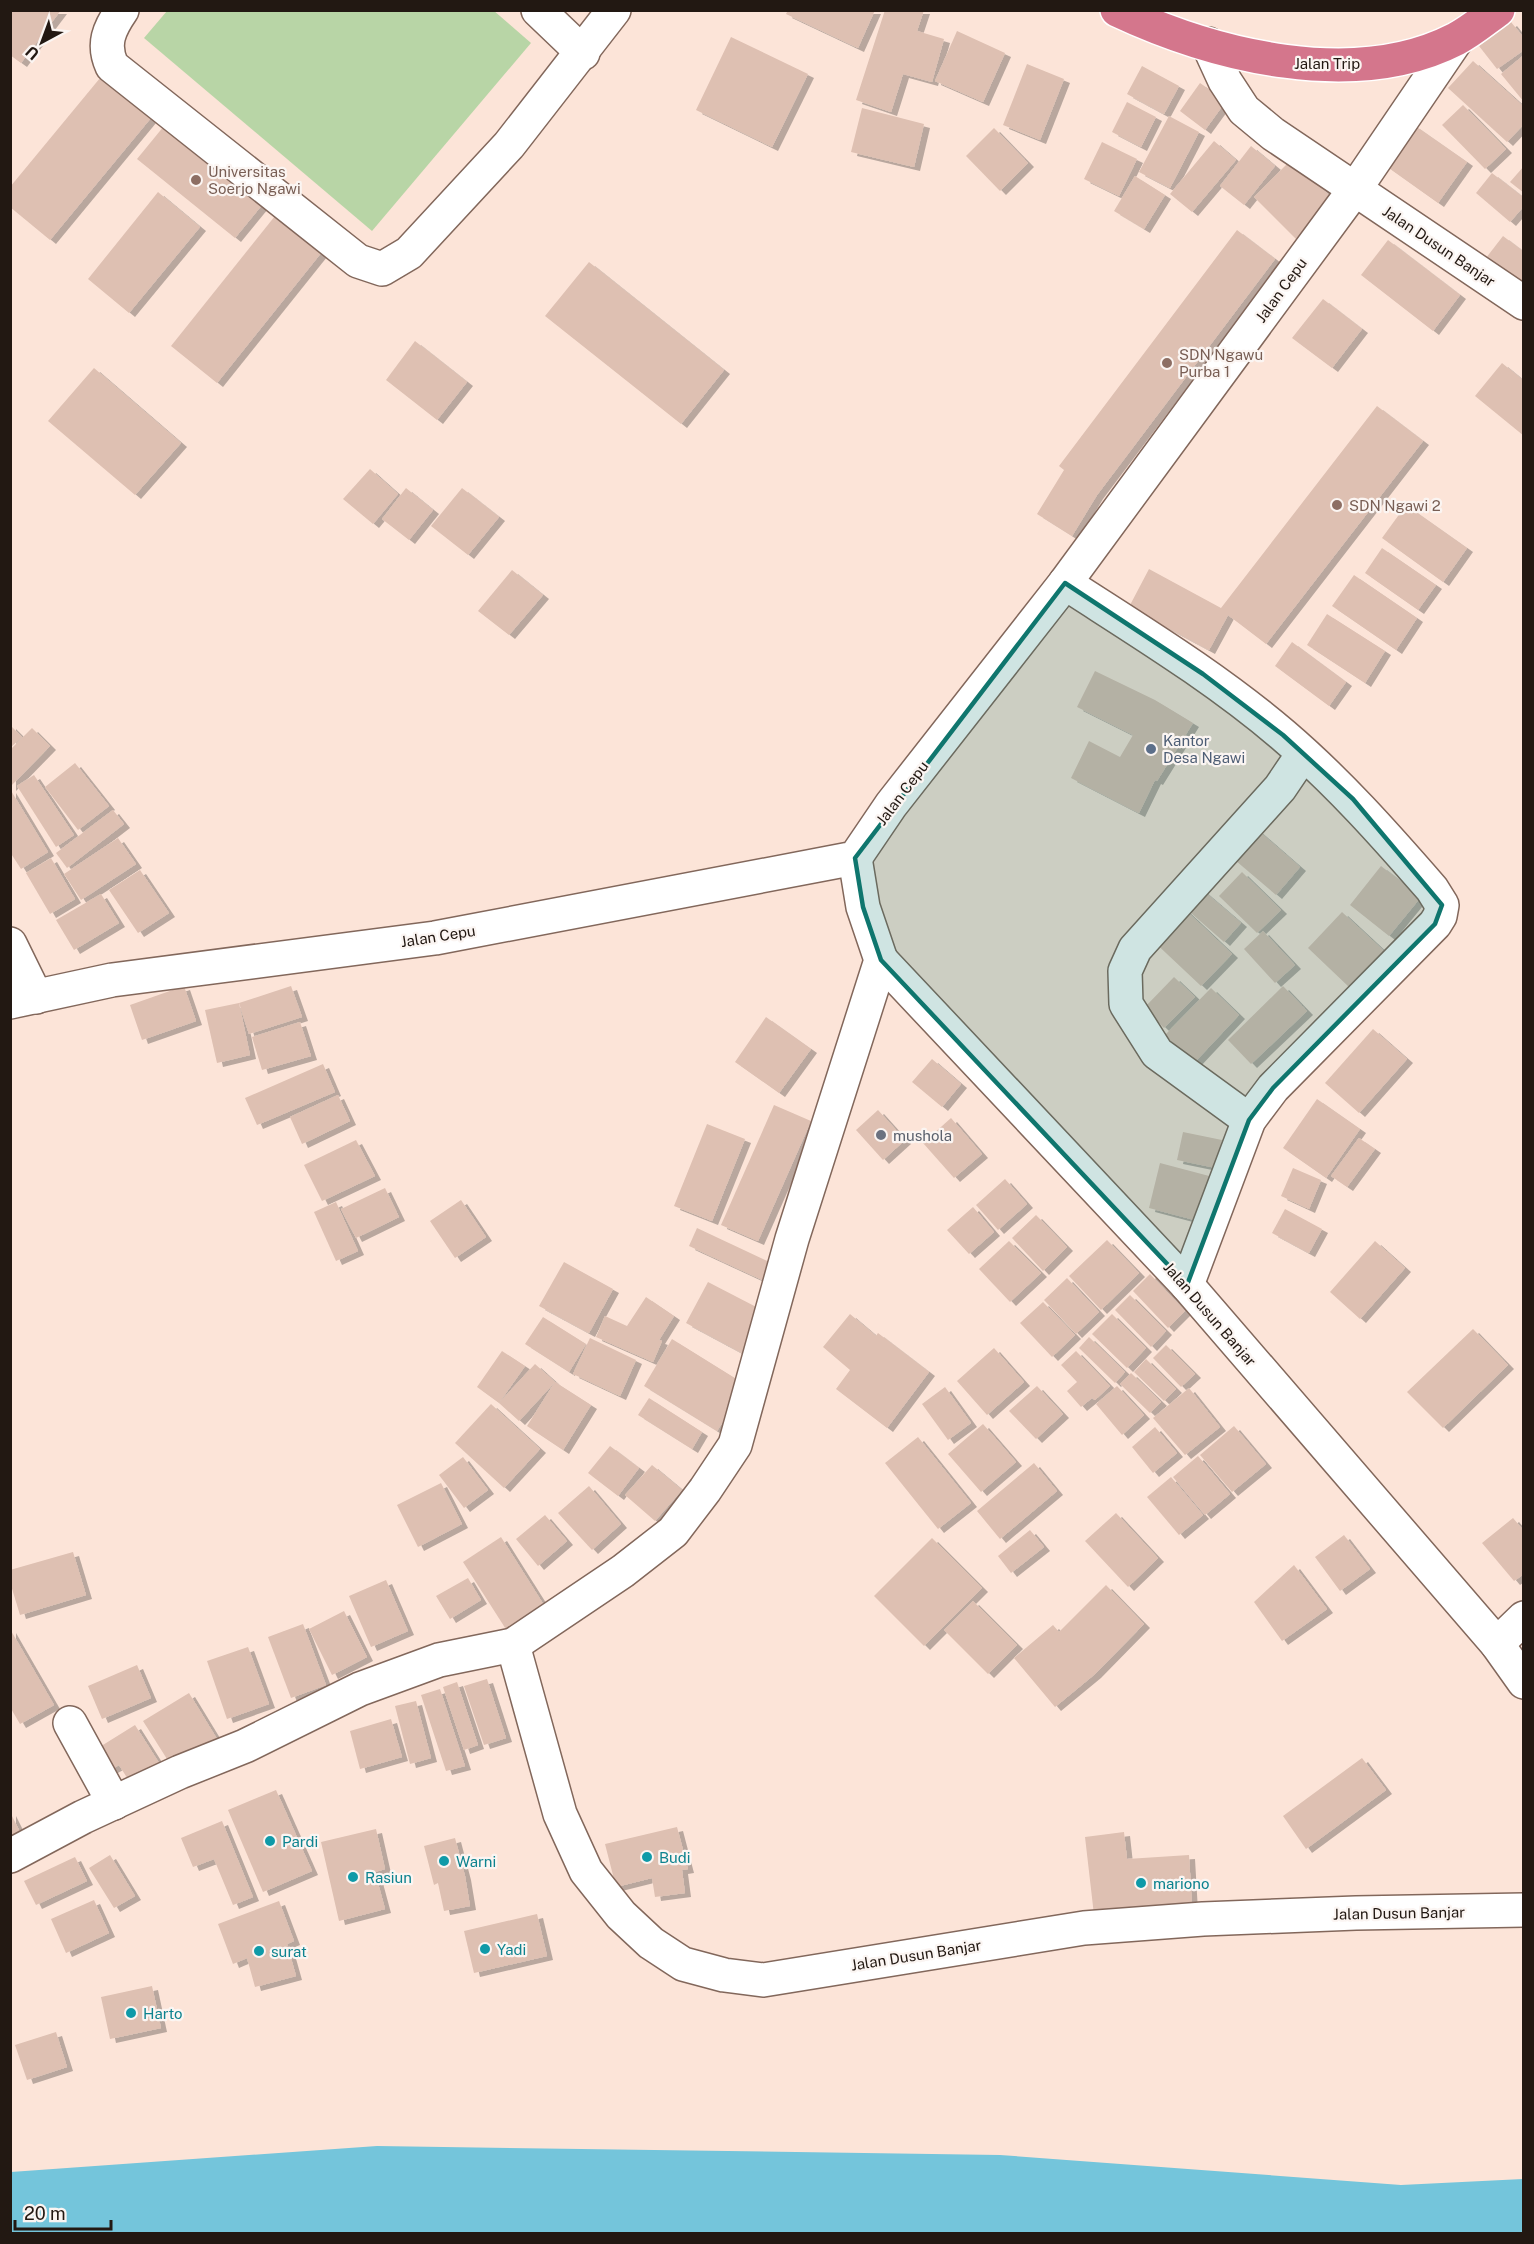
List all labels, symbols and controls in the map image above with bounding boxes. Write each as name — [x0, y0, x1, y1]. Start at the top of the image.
north arrow — [12, 12, 72, 72]
text: U — [22, 42, 43, 64]
street label: Jalan Trip — [1294, 55, 1360, 72]
place label: Universitas Soerjo Ngawi — [208, 163, 301, 197]
marker: Universitas Soerjo Ngawi — [189, 173, 203, 187]
street label: Jalan Dusun Banjar — [1379, 202, 1499, 290]
street label: Jalan Cepu — [1252, 254, 1310, 326]
place label: SDN Ngawu Purba 1 — [1179, 346, 1263, 380]
marker: SDN Ngawu Purba 1 — [1160, 356, 1174, 370]
place label: SDN Ngawi 2 — [1349, 497, 1441, 514]
marker: SDN Ngawi 2 — [1330, 498, 1344, 512]
place label: Kantor Desa Ngawi — [1163, 732, 1245, 766]
marker: Kantor Desa Ngawi — [1144, 742, 1158, 756]
street label: Jalan Cepu — [872, 758, 932, 828]
street label: Jalan Cepu — [399, 922, 477, 950]
place label: mushola — [893, 1127, 952, 1144]
marker: mushola — [874, 1128, 888, 1142]
street label: Jalan Dusun Banjar — [1160, 1259, 1260, 1370]
place label: Pardi — [282, 1833, 318, 1850]
marker: Pardi — [263, 1834, 277, 1848]
place label: Budi — [659, 1849, 691, 1866]
marker: Budi — [640, 1850, 654, 1864]
place label: Warni — [456, 1853, 496, 1870]
marker: Warni — [437, 1854, 451, 1868]
place label: Rasiun — [365, 1869, 412, 1886]
marker: Rasiun — [346, 1870, 360, 1884]
place label: mariono — [1153, 1875, 1209, 1892]
marker: mariono — [1134, 1876, 1148, 1890]
street label: Jalan Dusun Banjar — [1333, 1903, 1465, 1923]
street label: Jalan Dusun Banjar — [849, 1936, 983, 1974]
place label: Yadi — [497, 1941, 526, 1958]
marker: Yadi — [478, 1942, 492, 1956]
place label: surat — [271, 1943, 307, 1960]
marker: surat — [252, 1944, 266, 1958]
place label: Harto — [143, 2005, 183, 2022]
marker: Harto — [124, 2006, 138, 2020]
scale bar — [15, 2193, 111, 2231]
text: 20 m — [24, 2203, 66, 2224]

